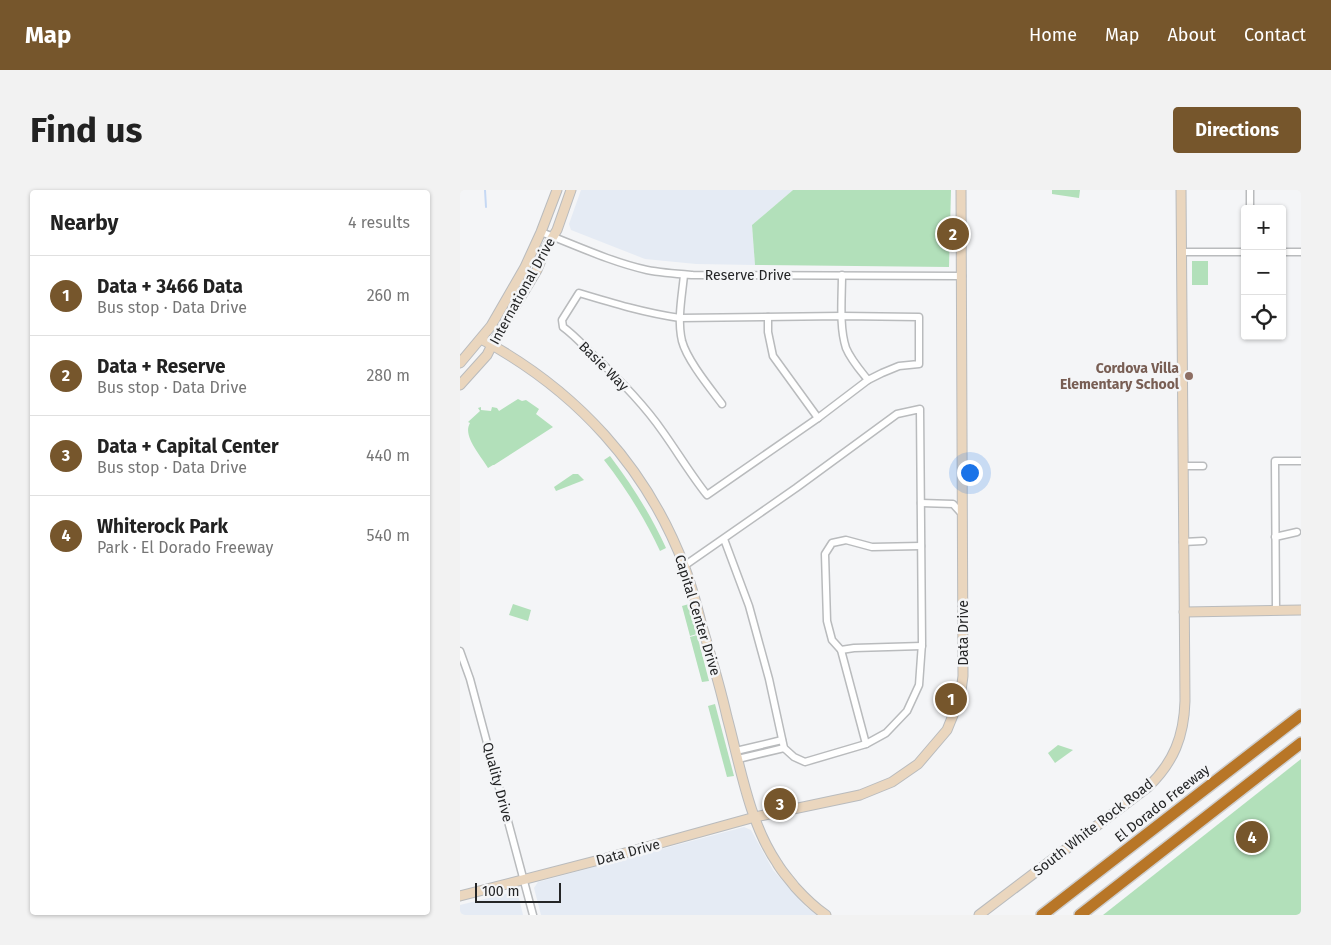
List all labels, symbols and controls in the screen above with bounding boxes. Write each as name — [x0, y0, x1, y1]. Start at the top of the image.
text: Map — [25, 21, 71, 49]
text: Home — [1029, 24, 1077, 46]
text: Map — [1105, 24, 1139, 46]
text: About — [1167, 24, 1216, 46]
text: Contact — [1244, 24, 1306, 46]
button: Directions — [1173, 107, 1301, 153]
text: Find us — [30, 109, 142, 151]
map controls — [1241, 205, 1286, 340]
button: + — [1241, 205, 1286, 250]
text: Nearby — [50, 210, 118, 236]
text: 4 results — [348, 213, 410, 232]
pin: 2 — [937, 215, 969, 253]
street label: International Drive — [486, 235, 559, 348]
button: − — [1241, 250, 1286, 295]
street label: Reserve Drive — [705, 267, 791, 284]
text: Data + 3466 Data — [97, 275, 243, 298]
text: 1 — [62, 286, 70, 305]
text: 260 m — [367, 286, 410, 305]
button: locate — [1241, 295, 1286, 340]
text: Bus stop · Data Drive — [97, 298, 247, 317]
street label: Basie Way — [575, 338, 632, 395]
text: Data + Reserve — [97, 355, 226, 378]
place label: Cordova Villa Elementary School — [1060, 360, 1180, 393]
text: 2 — [62, 366, 70, 385]
text: 280 m — [366, 366, 410, 385]
marker: Cordova Villa Elementary School — [1183, 370, 1195, 382]
text: Bus stop · Data Drive — [97, 378, 247, 397]
text: Data + Capital Center — [97, 435, 279, 458]
text: 3 — [62, 446, 70, 465]
text: 440 m — [366, 446, 410, 465]
text: Bus stop · Data Drive — [97, 458, 247, 477]
your location — [957, 460, 983, 486]
text: Whiterock Park — [97, 515, 228, 538]
text: 4 — [61, 526, 71, 545]
text: 540 m — [367, 526, 410, 545]
text: Park · El Dorado Freeway — [97, 538, 273, 557]
street label: Capital Center Drive — [671, 553, 724, 678]
street label: Data Drive — [955, 600, 972, 666]
pin: 1 — [935, 680, 967, 718]
street label: Quality Drive — [479, 740, 516, 824]
street label: El Dorado Freeway — [1111, 761, 1213, 846]
street label: South White Rock Road — [1030, 775, 1157, 879]
pin: 3 — [764, 785, 796, 823]
pin: 4 — [1236, 818, 1268, 856]
street label: Data Drive — [594, 836, 662, 869]
scale bar — [475, 880, 561, 903]
text: 100 m — [482, 883, 519, 900]

